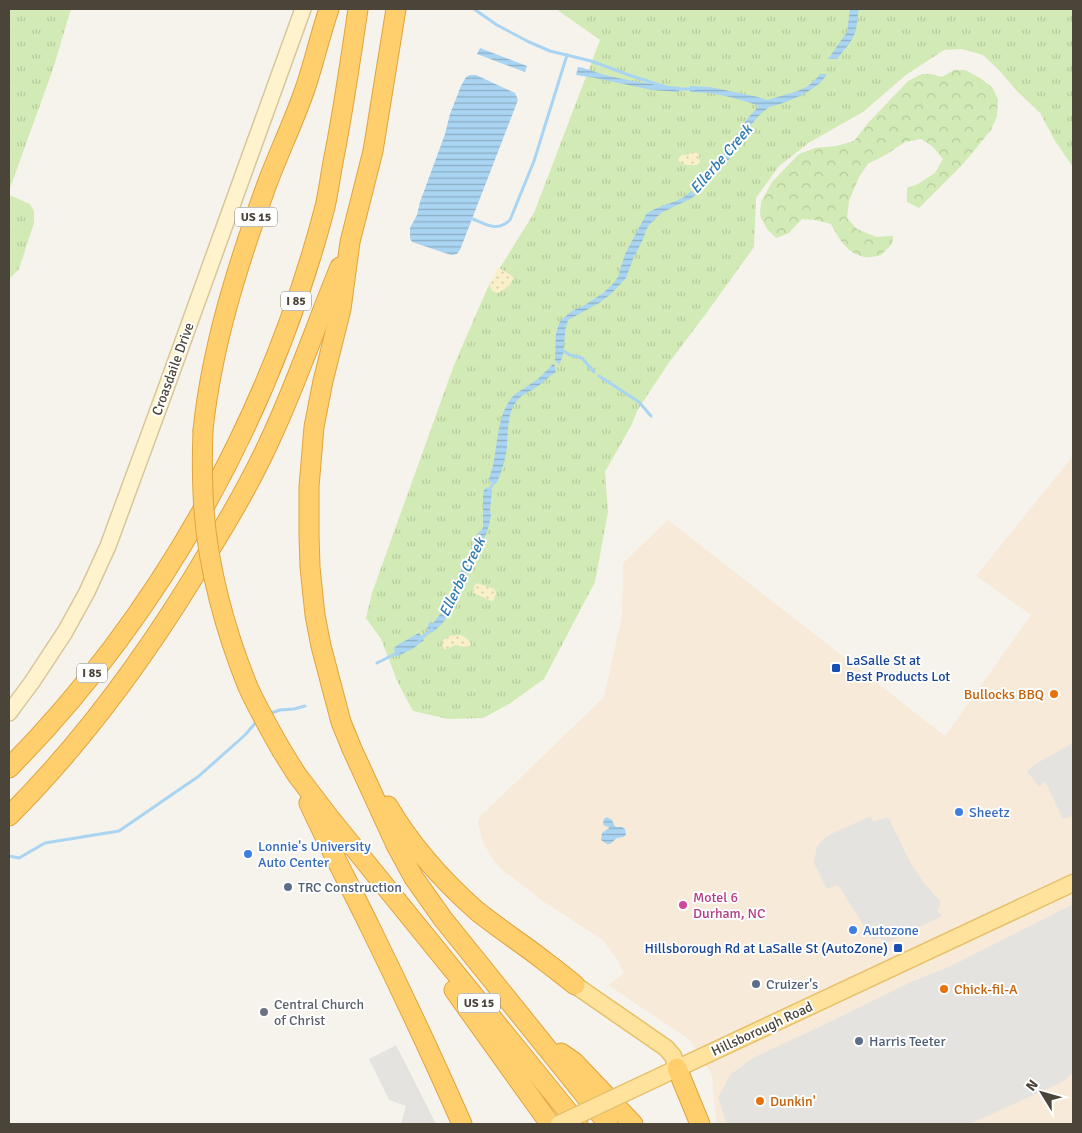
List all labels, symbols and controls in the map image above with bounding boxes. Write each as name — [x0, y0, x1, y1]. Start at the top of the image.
water label: Ellerbe Creek — [686, 120, 757, 197]
road number: US 15 — [235, 208, 277, 226]
road number: I 85 — [281, 292, 311, 310]
street label: Croasdaile Drive — [148, 320, 198, 418]
water label: Ellerbe Creek — [435, 533, 489, 619]
place label: LaSalle St at Best Products Lot — [846, 652, 950, 685]
marker: LaSalle St at Best Products Lot — [830, 662, 842, 674]
road number: I 85 — [77, 664, 107, 682]
place label: Bullocks BBQ — [964, 686, 1044, 703]
marker: Bullocks BBQ — [1048, 688, 1060, 700]
place label: Sheetz — [969, 804, 1010, 821]
marker: Sheetz — [953, 806, 965, 818]
place label: Lonnie's University Auto Center — [258, 838, 371, 871]
marker: Lonnie's University Auto Center — [242, 848, 254, 860]
place label: TRC Construction — [298, 879, 402, 896]
marker: TRC Construction — [282, 881, 294, 893]
place label: Motel 6 Durham, NC — [693, 889, 766, 922]
marker: Motel 6 Durham, NC — [677, 899, 689, 911]
place label: Autozone — [863, 922, 919, 939]
marker: Autozone — [847, 924, 859, 936]
place label: Hillsborough Rd at LaSalle St (AutoZone) — [645, 940, 888, 957]
marker: Hillsborough Rd at LaSalle St (AutoZone) — [892, 942, 904, 954]
place label: Cruizer's — [766, 976, 818, 993]
marker: Cruizer's — [750, 978, 762, 990]
place label: Chick-fil-A — [954, 981, 1018, 998]
marker: Chick-fil-A — [938, 983, 950, 995]
road number: US 15 — [458, 994, 500, 1012]
place label: Central Church of Christ — [274, 996, 364, 1029]
street label: Hillsborough Road — [709, 998, 815, 1060]
marker: Central Church of Christ — [258, 1006, 270, 1018]
place label: Harris Teeter — [869, 1033, 947, 1050]
marker: Harris Teeter — [853, 1035, 865, 1047]
north arrow — [1017, 1068, 1067, 1118]
text: N — [1022, 1076, 1042, 1094]
place label: Dunkin' — [770, 1093, 816, 1110]
marker: Dunkin' — [754, 1095, 766, 1107]

